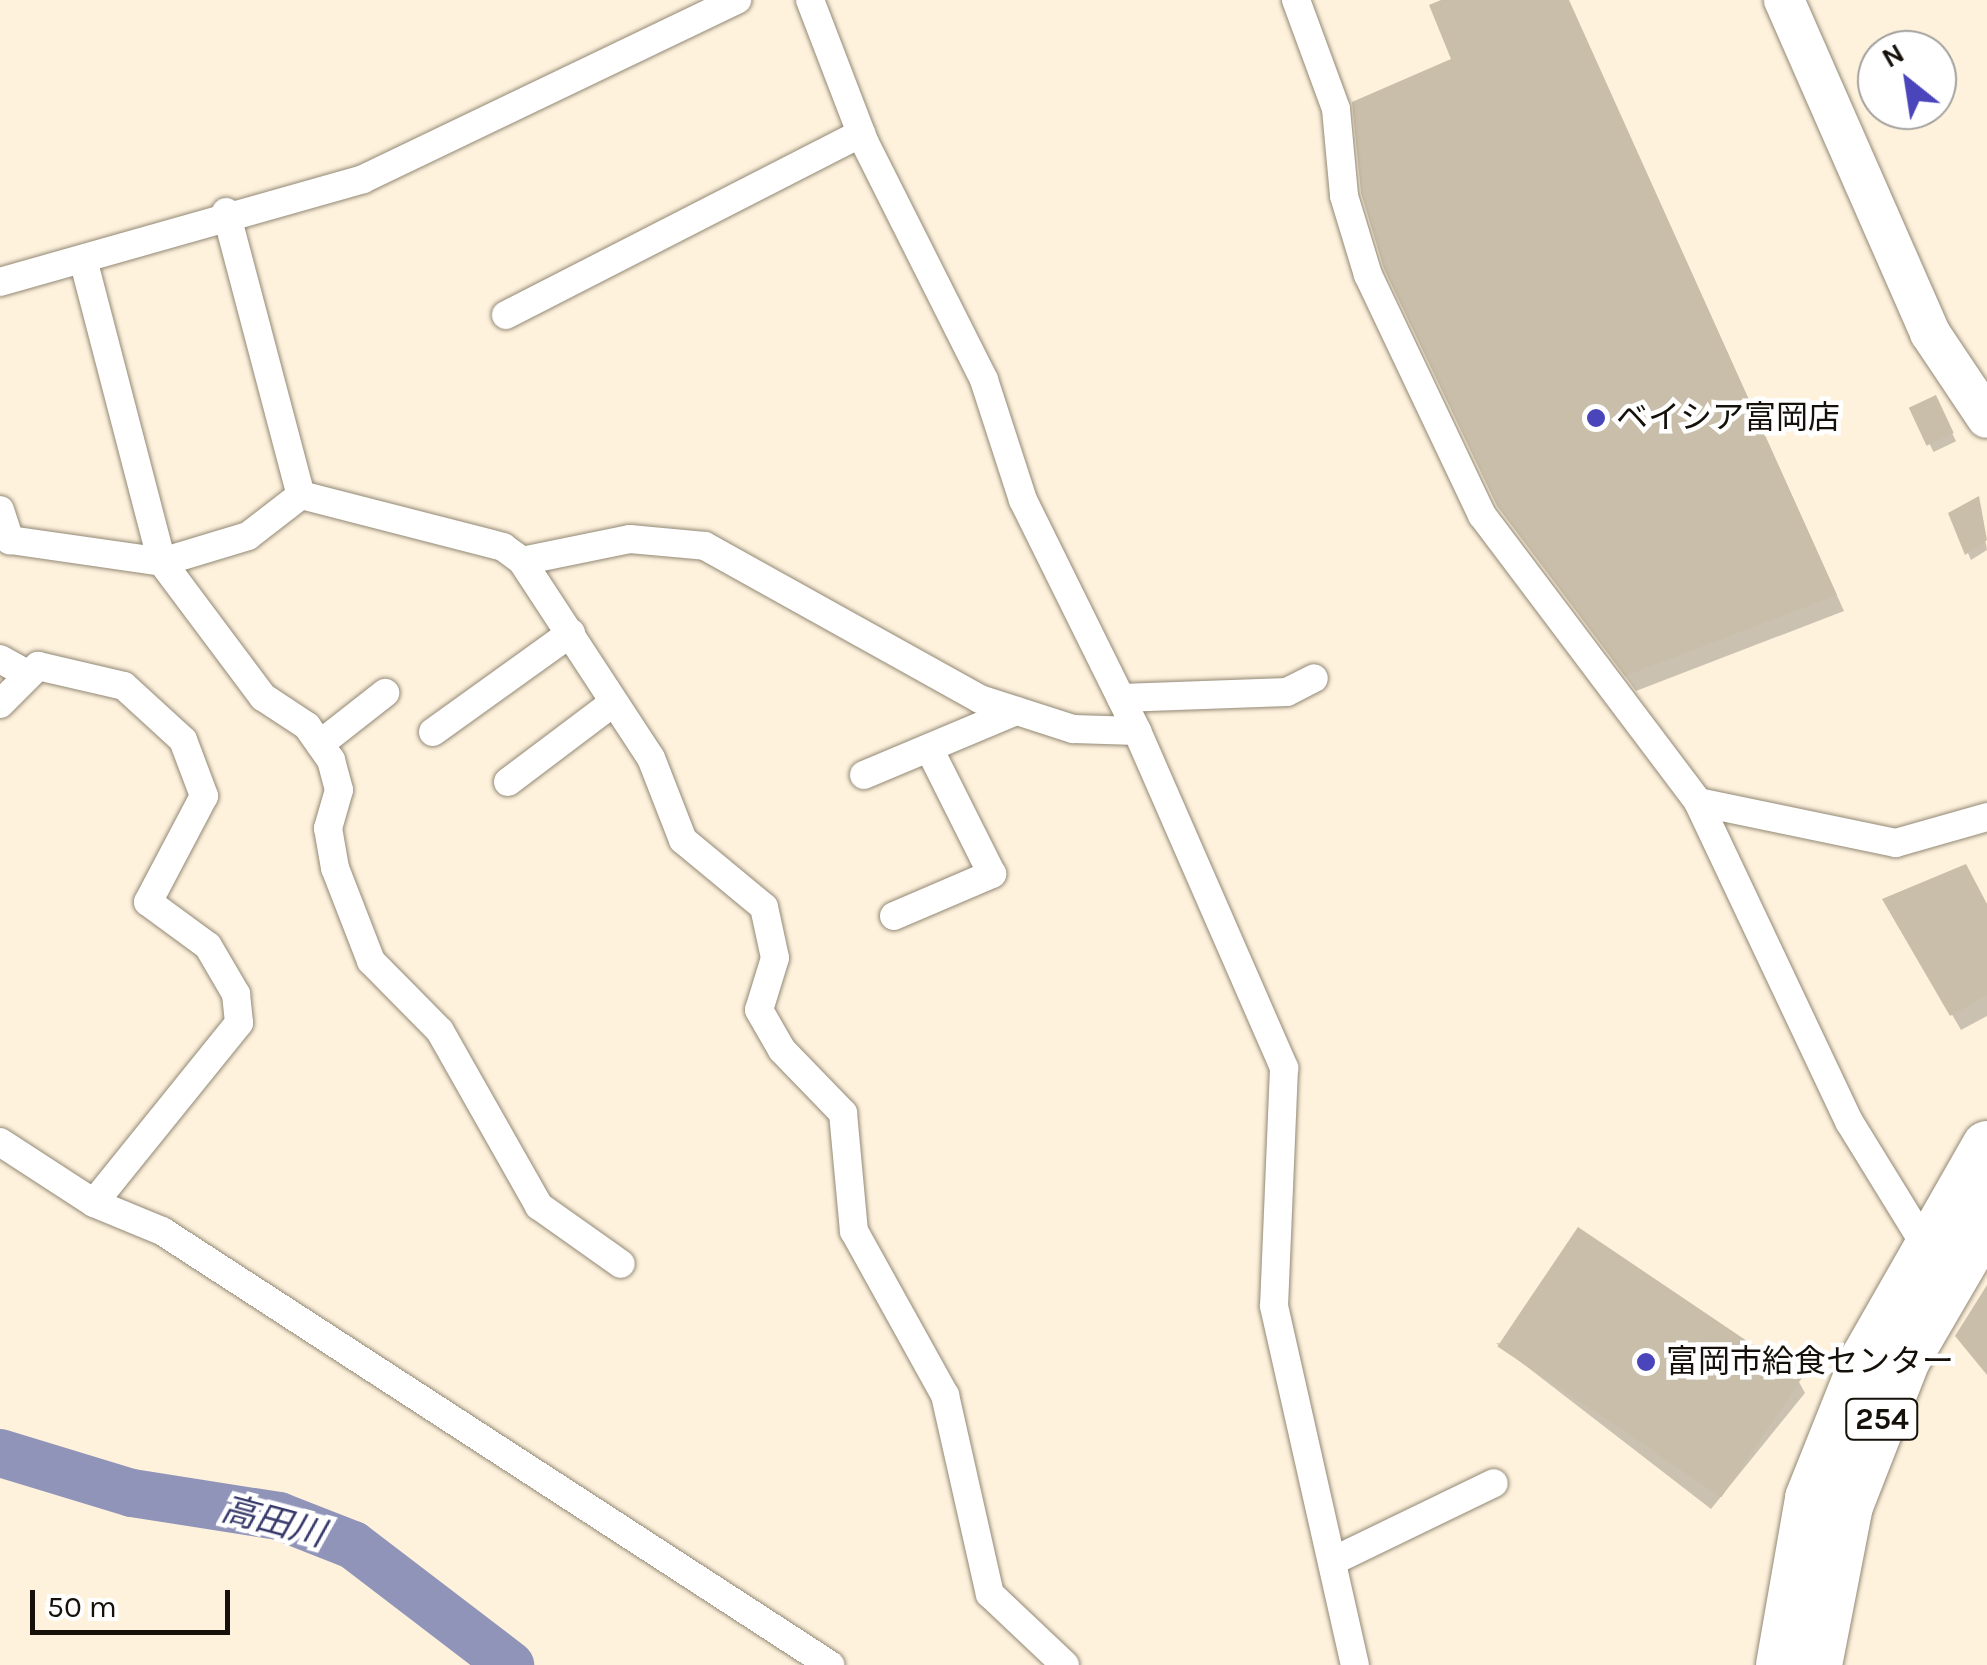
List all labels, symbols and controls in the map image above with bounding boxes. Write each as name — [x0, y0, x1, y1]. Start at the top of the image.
north arrow — [1857, 30, 1957, 130]
text: N — [1876, 36, 1910, 75]
place label: ベイシア富岡店 — [1616, 399, 1840, 437]
marker: ベイシア富岡店 — [1585, 407, 1607, 429]
place label: 富岡市給食センター — [1666, 1343, 1954, 1381]
marker: 富岡市給食センター — [1635, 1351, 1657, 1373]
road number: 254 — [1844, 1394, 1920, 1444]
water label: 高田川 — [217, 1488, 329, 1556]
scale bar — [35, 1570, 235, 1632]
text: 50 m — [47, 1589, 117, 1625]

